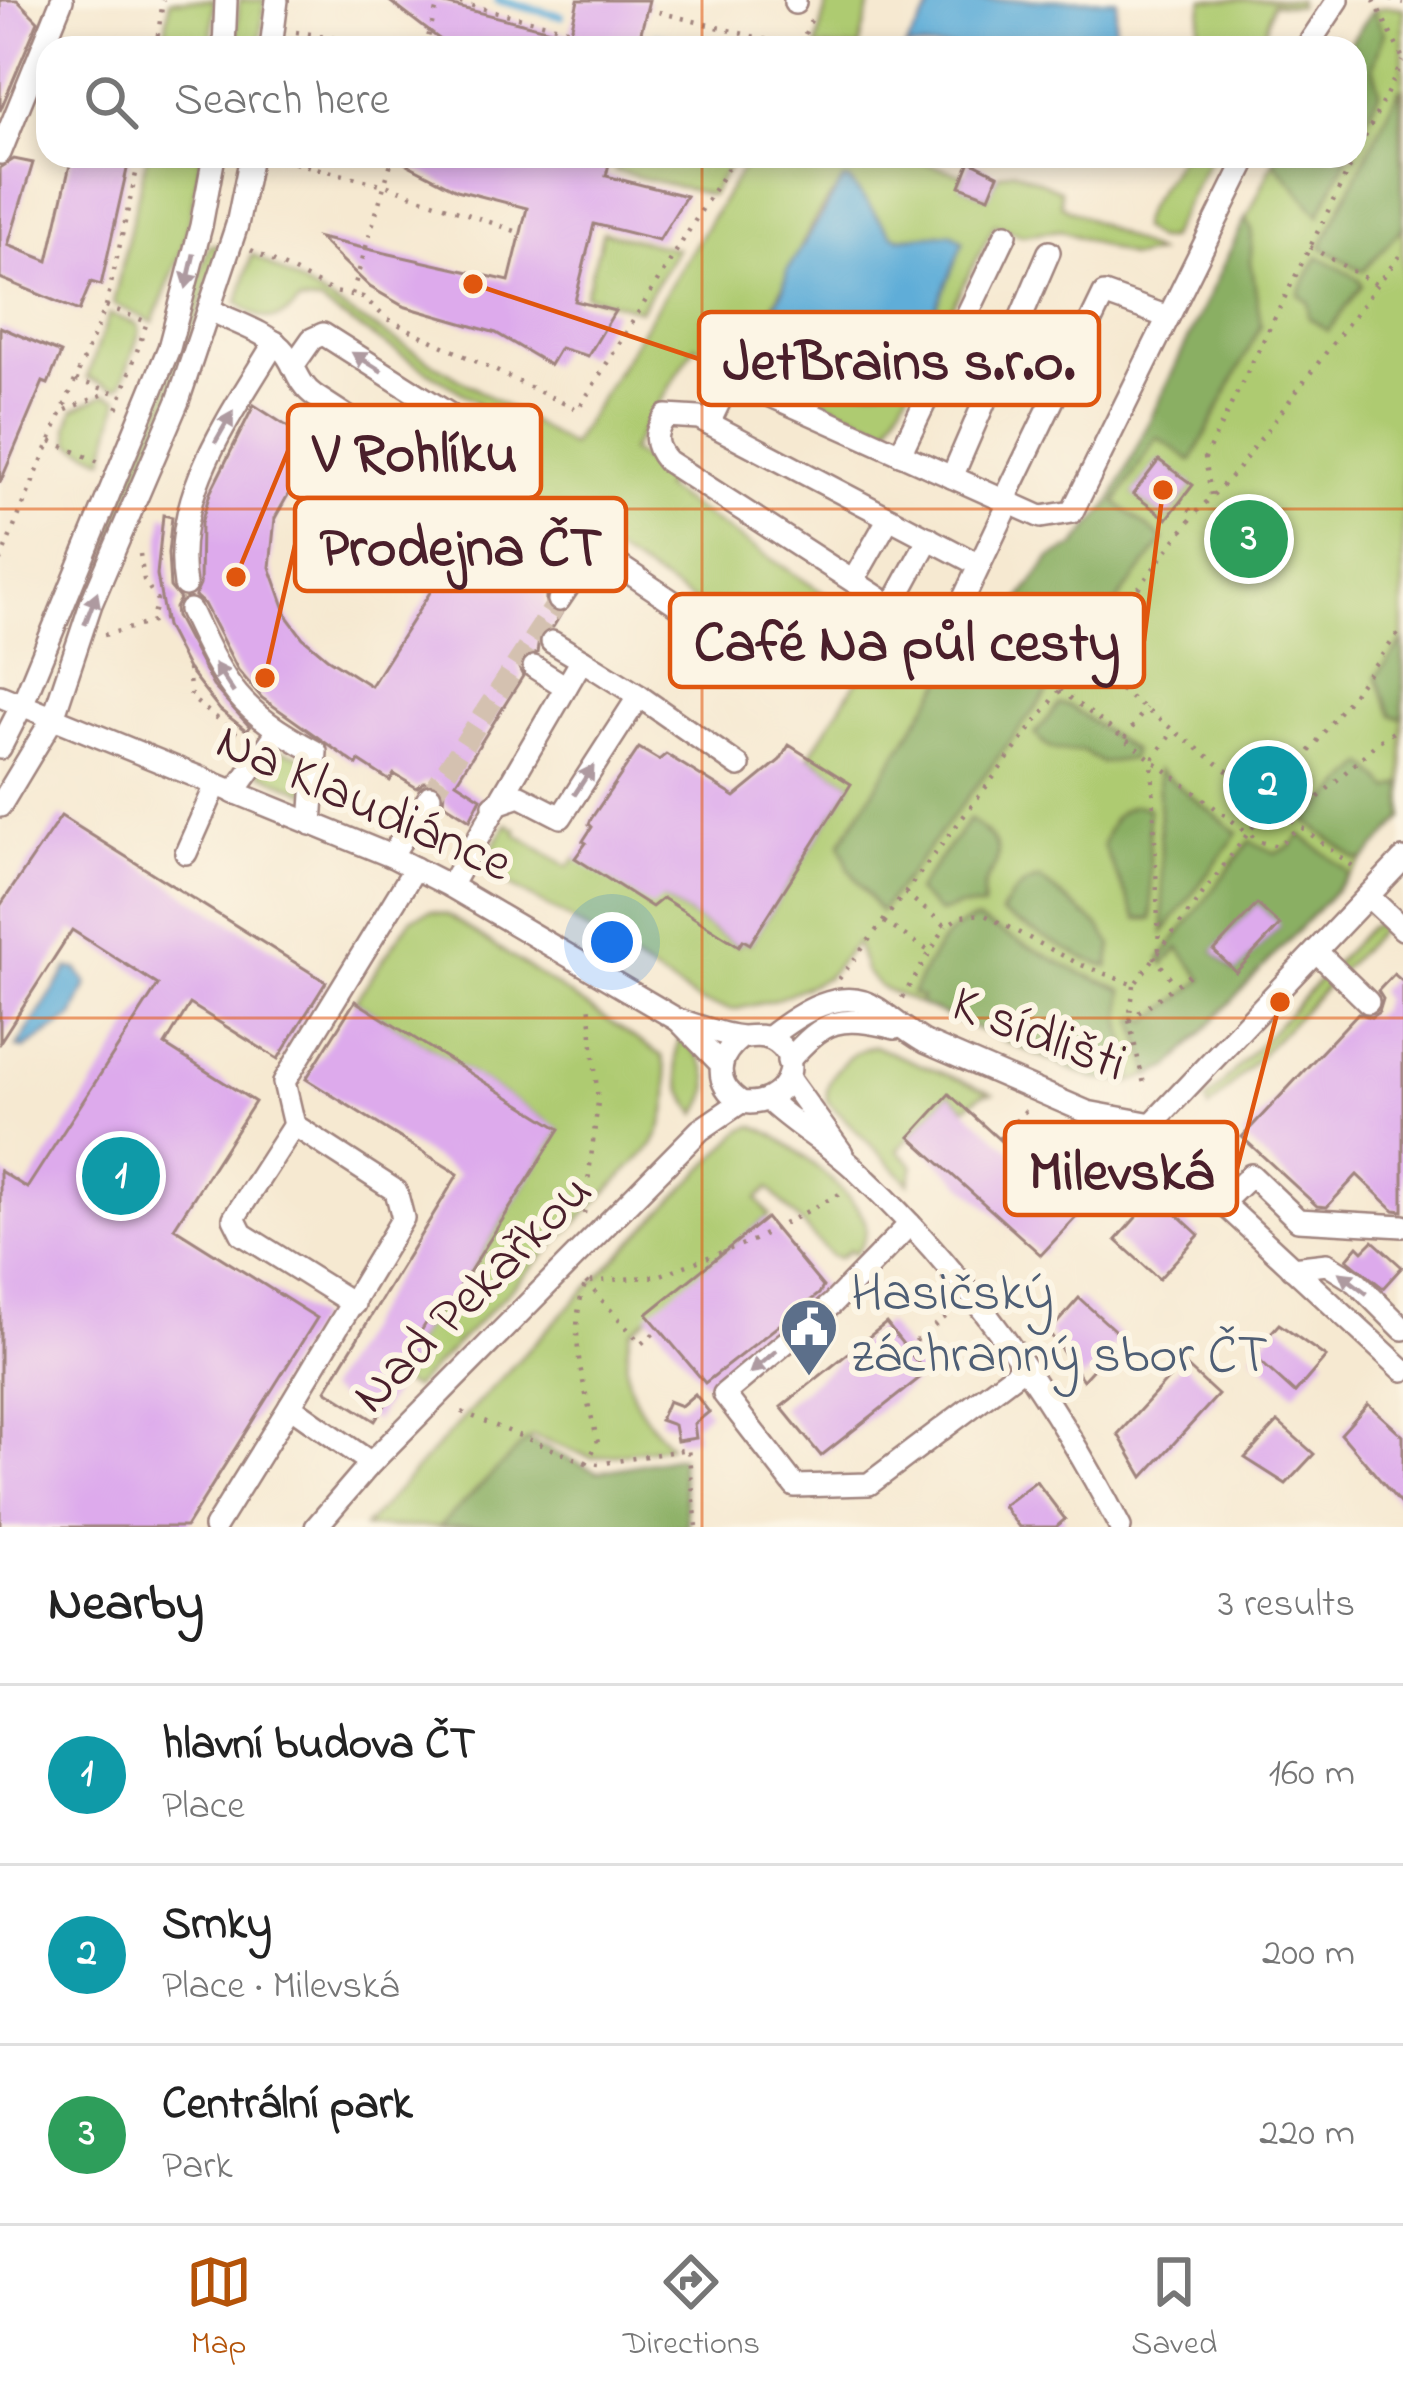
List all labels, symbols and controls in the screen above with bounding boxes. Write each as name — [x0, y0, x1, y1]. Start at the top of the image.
search box — [36, 36, 1367, 168]
icon: search — [78, 69, 144, 135]
text: Search here — [174, 69, 390, 135]
one-way arrow — [180, 252, 199, 290]
callout: JetBrains s.r.o. — [699, 312, 1099, 405]
text: JetBrains s.r.o. — [723, 324, 1075, 407]
one-way arrow — [350, 352, 384, 373]
callout: V Rohlíku — [288, 405, 541, 498]
one-way arrow — [213, 411, 234, 444]
text: V Rohlíku — [312, 416, 517, 499]
pin: 3 — [1210, 494, 1288, 584]
callout: Prodejna ČT — [295, 498, 626, 591]
text: Prodejna ČT — [320, 510, 603, 593]
one-way arrow — [82, 589, 101, 625]
callout: Café Na půl cesty — [670, 594, 1144, 687]
text: Café Na půl cesty — [694, 605, 1120, 688]
one-way arrow — [214, 661, 236, 694]
street label: Na Klaudiánce — [203, 705, 524, 905]
pin: 2 — [1229, 740, 1307, 830]
one-way arrow — [573, 764, 595, 796]
your location — [582, 912, 642, 972]
street label: K sídlišti — [939, 967, 1137, 1105]
callout: Milevská — [1005, 1122, 1237, 1215]
pin: 1 — [82, 1131, 160, 1221]
text: Milevská — [1029, 1134, 1215, 1217]
street label: Nad Pekařkou — [336, 1157, 612, 1433]
place label: Hasičský záchranný sbor ČT — [851, 1257, 1268, 1397]
one-way arrow — [1338, 1271, 1369, 1295]
public building icon: Hasičský záchranný sbor ČT — [778, 1296, 840, 1378]
one-way arrow — [748, 1348, 779, 1374]
text: Nearby — [48, 1568, 204, 1643]
text: 3 results — [1218, 1577, 1355, 1634]
text: hlavní budova ČT — [162, 1713, 476, 1779]
text: 1 — [81, 1746, 93, 1803]
text: 160 m — [1269, 1746, 1355, 1803]
text: Place — [162, 1779, 245, 1836]
text: Srnky — [162, 1893, 272, 1959]
text: 2 — [77, 1926, 97, 1983]
text: 200 m — [1262, 1926, 1355, 1983]
text: Place · Milevská — [162, 1959, 399, 2016]
text: Centrální park — [162, 2073, 412, 2139]
text: 3 — [79, 2106, 95, 2163]
text: 220 m — [1259, 2106, 1355, 2163]
text: Park — [162, 2139, 232, 2196]
tab: Map — [186, 2249, 252, 2369]
tab: Directions — [623, 2249, 760, 2369]
tab: Saved — [1131, 2249, 1217, 2369]

